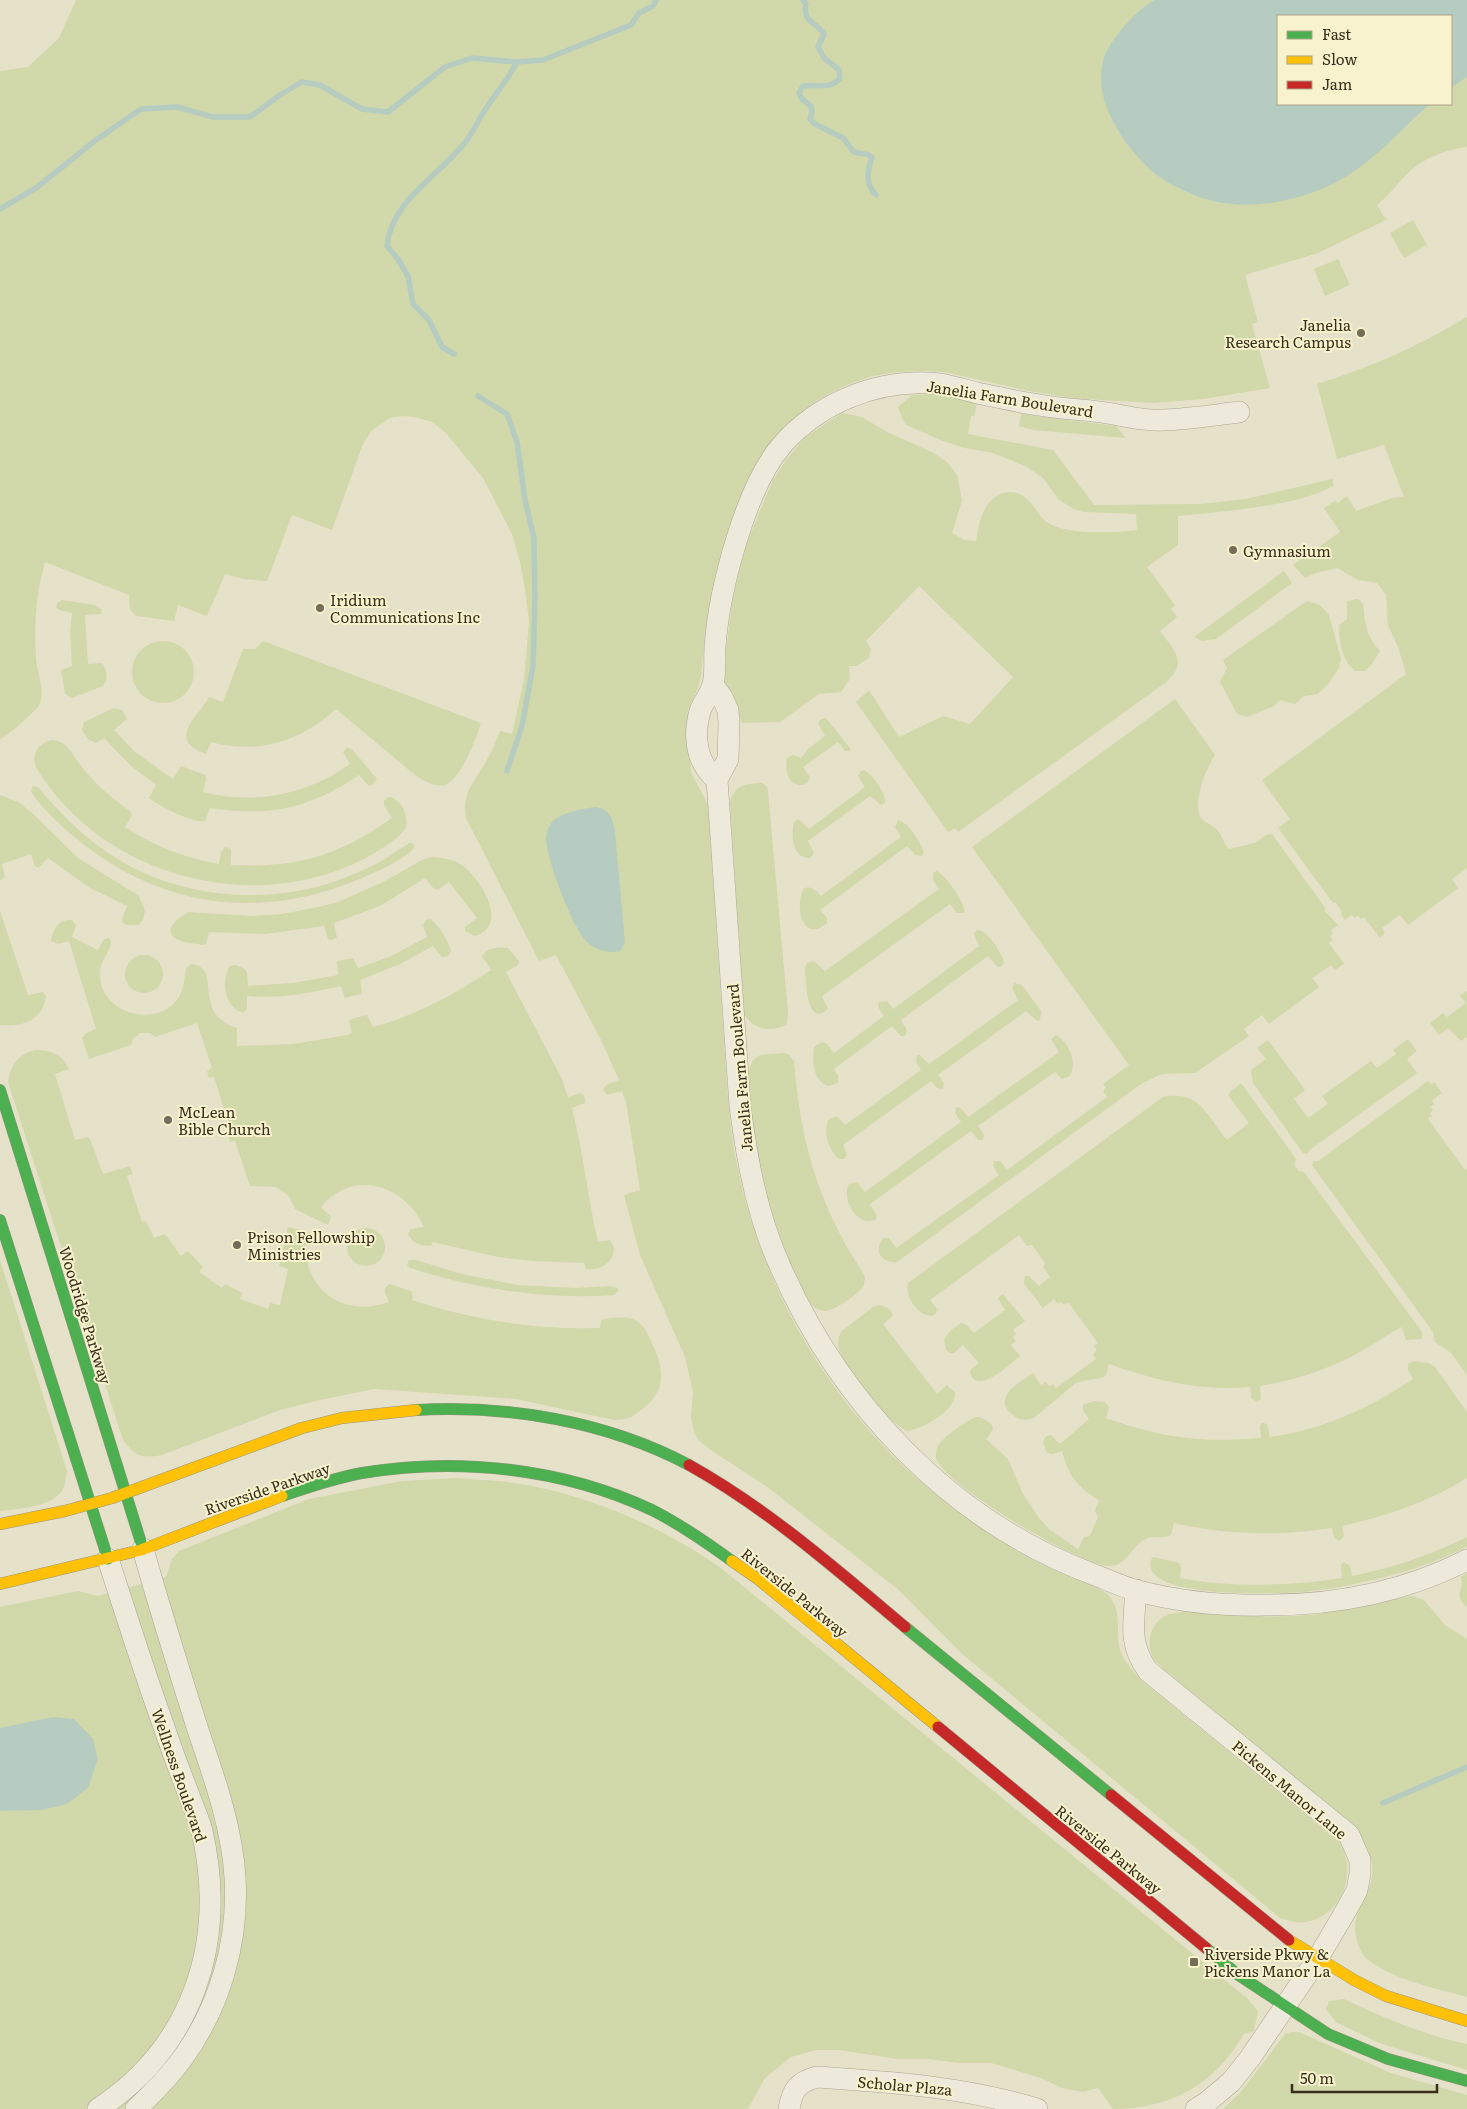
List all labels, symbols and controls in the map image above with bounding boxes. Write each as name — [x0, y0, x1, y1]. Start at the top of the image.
legend — [1277, 15, 1452, 105]
text: Fast — [1322, 22, 1351, 45]
text: Slow — [1322, 47, 1357, 70]
text: Jam — [1322, 72, 1353, 95]
place label: Janelia Research Campus — [1225, 313, 1352, 353]
marker: Janelia Research Campus — [1355, 327, 1367, 339]
street label: Janelia Farm Boulevard — [925, 373, 1095, 423]
place label: Gymnasium — [1243, 539, 1331, 562]
marker: Gymnasium — [1227, 544, 1239, 556]
place label: Iridium Communications Inc — [330, 588, 480, 628]
marker: Iridium Communications Inc — [314, 602, 326, 614]
street label: Janelia Farm Boulevard — [720, 983, 758, 1153]
place label: McLean Bible Church — [178, 1100, 271, 1140]
marker: McLean Bible Church — [162, 1114, 174, 1126]
place label: Prison Fellowship Ministries — [247, 1225, 375, 1265]
marker: Prison Fellowship Ministries — [231, 1239, 243, 1251]
street label: Woodridge Parkway — [54, 1243, 118, 1387]
street label: Riverside Parkway — [201, 1456, 333, 1520]
street label: Riverside Parkway — [737, 1542, 854, 1643]
street label: Wellness Boulevard — [146, 1705, 214, 1845]
street label: Pickens Manor Lane — [1227, 1734, 1353, 1844]
street label: Riverside Parkway — [1051, 1799, 1168, 1900]
place label: Riverside Pkwy & Pickens Manor La — [1204, 1942, 1331, 1982]
marker: Riverside Pkwy & Pickens Manor La — [1188, 1956, 1200, 1968]
scale bar — [1292, 2062, 1437, 2094]
text: 50 m — [1300, 2066, 1334, 2089]
street label: Scholar Plaza — [857, 2069, 954, 2101]

